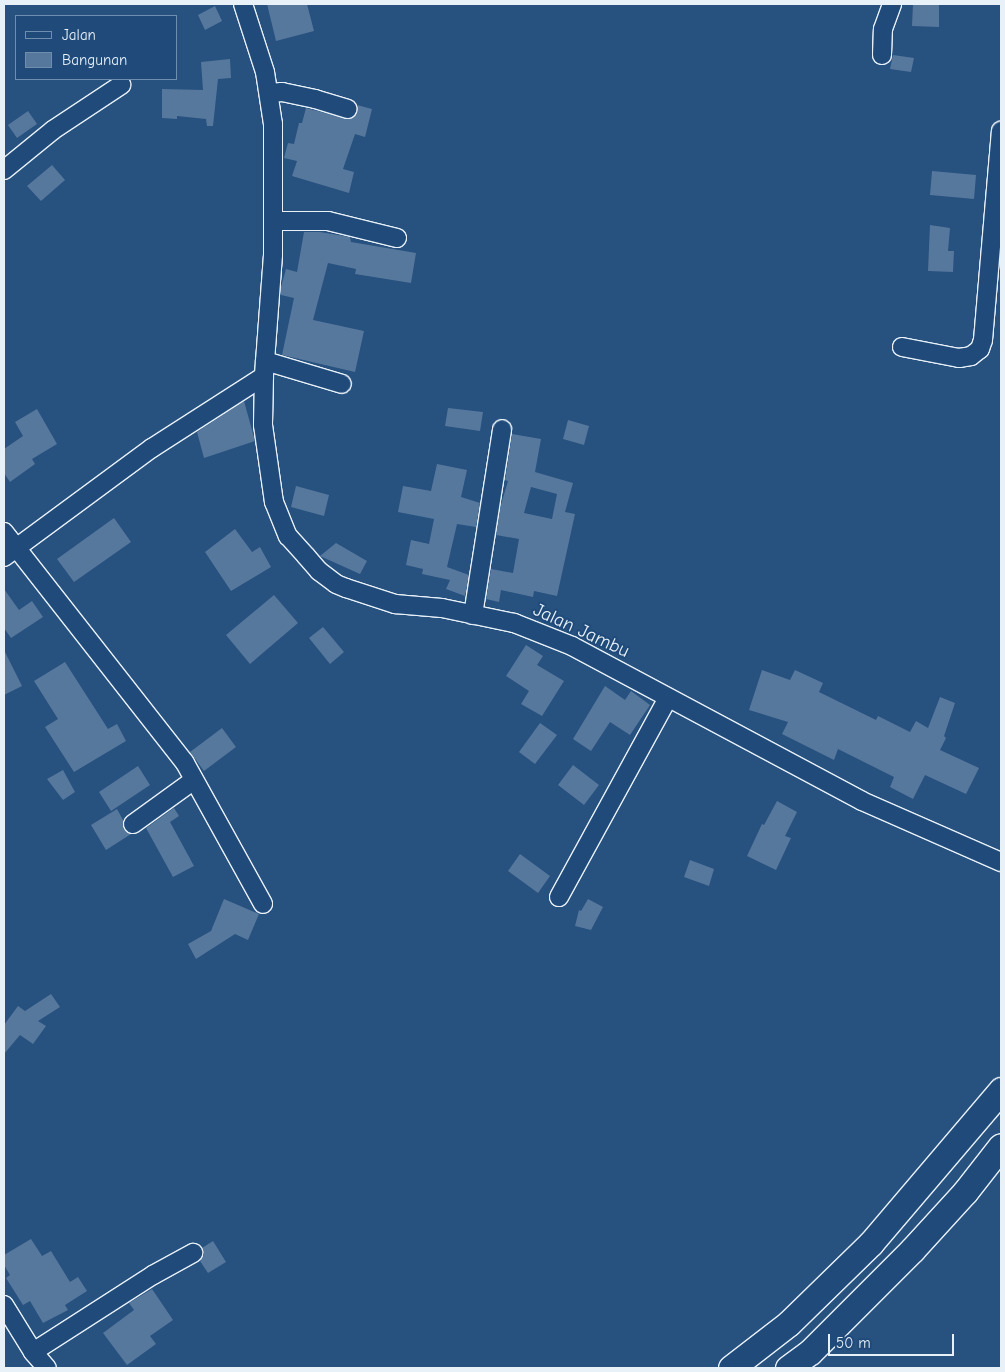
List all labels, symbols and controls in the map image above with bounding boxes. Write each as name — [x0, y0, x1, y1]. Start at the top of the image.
legend — [15, 15, 178, 80]
text: Jalan — [62, 26, 96, 44]
text: Bangunan — [62, 51, 127, 69]
street label: Jalan Jambu — [529, 599, 633, 663]
scale bar — [830, 1324, 956, 1356]
text: 50 m — [836, 1334, 871, 1352]

